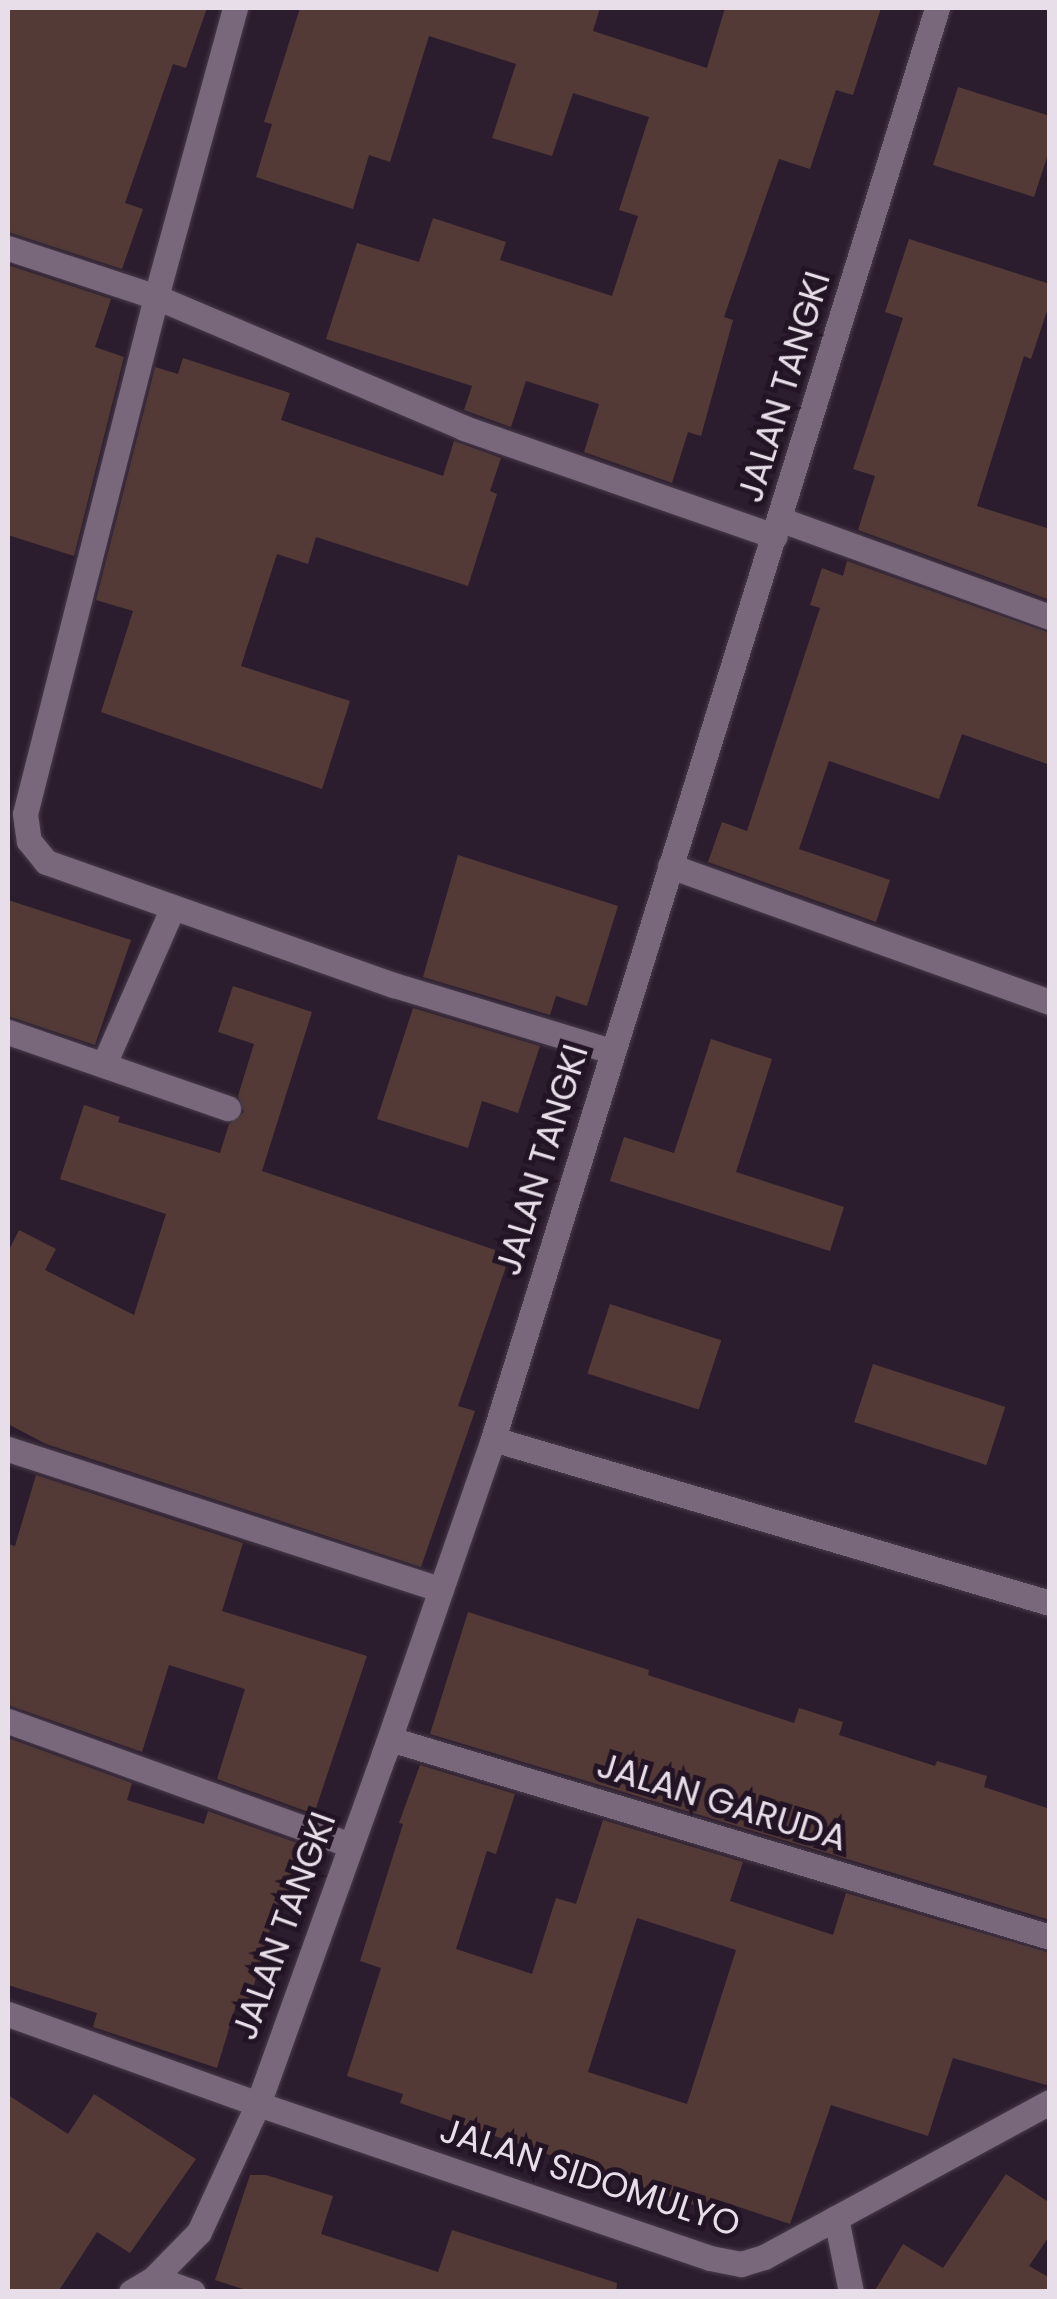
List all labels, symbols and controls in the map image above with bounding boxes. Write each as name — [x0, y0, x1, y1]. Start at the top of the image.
street label: JALAN TANGKI — [729, 267, 839, 507]
street label: JALAN TANGKI — [487, 1040, 597, 1280]
street label: JALAN GARUDA — [592, 1744, 852, 1860]
street label: JALAN TANGKI — [223, 1807, 345, 2045]
street label: JALAN SIDOMULYO — [435, 2109, 745, 2245]

